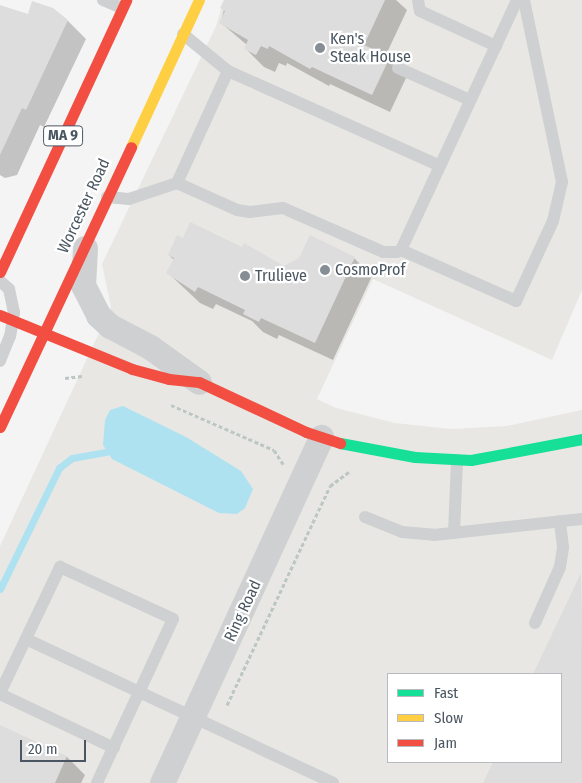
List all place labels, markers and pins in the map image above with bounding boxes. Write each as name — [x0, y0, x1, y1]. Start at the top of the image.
place label: Ken's Steak House — [330, 29, 411, 67]
marker: Ken's Steak House — [314, 42, 326, 54]
place label: CosmoProf — [335, 260, 405, 280]
marker: CosmoProf — [319, 264, 331, 276]
place label: Trulieve — [255, 266, 307, 286]
marker: Trulieve — [239, 270, 251, 282]

